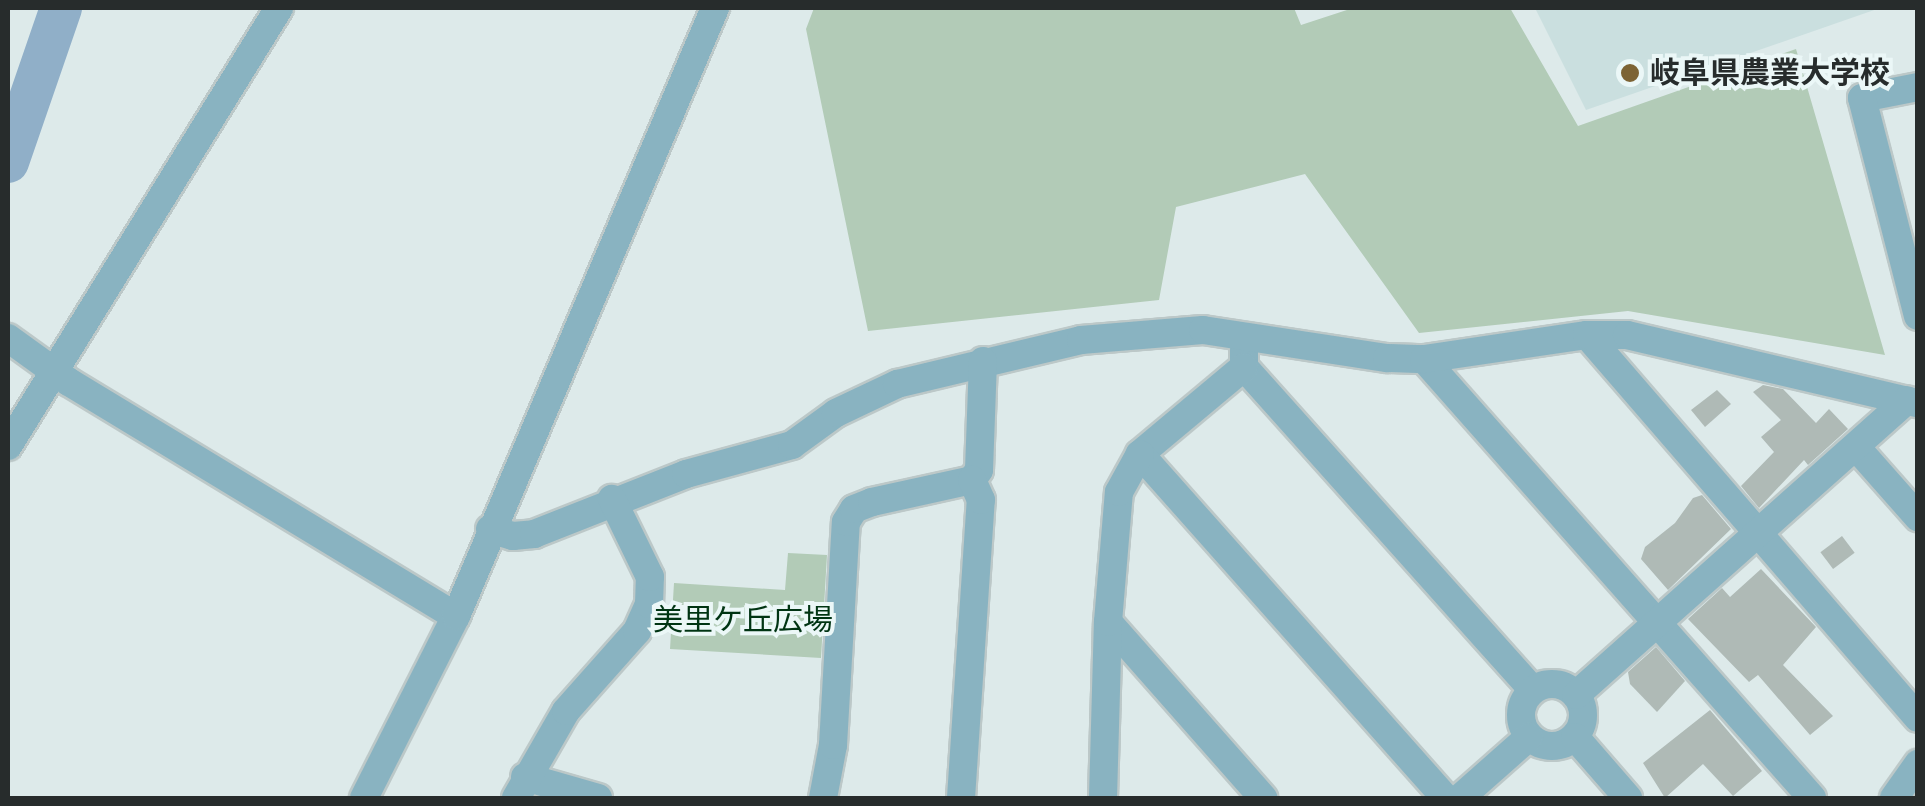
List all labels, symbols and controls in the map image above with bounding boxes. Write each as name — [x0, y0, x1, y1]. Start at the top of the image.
place label: 岐阜県農業大学校 — [1650, 55, 1890, 91]
marker: 岐阜県農業大学校 — [1619, 62, 1641, 84]
park label: 美里ケ丘広場 — [653, 602, 833, 638]

